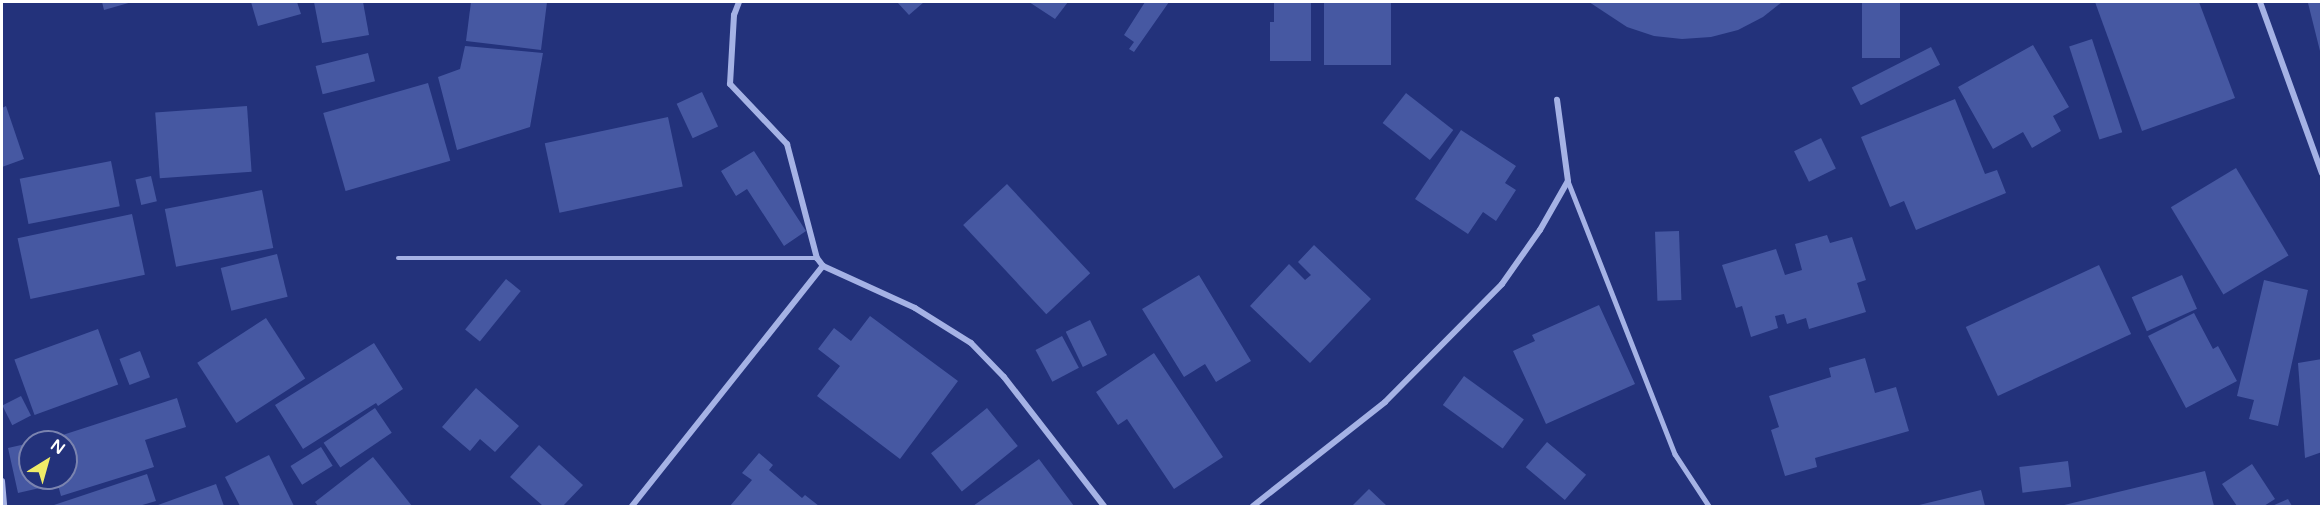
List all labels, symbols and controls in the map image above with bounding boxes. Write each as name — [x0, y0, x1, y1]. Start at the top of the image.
north arrow — [18, 430, 78, 490]
text: N — [46, 435, 69, 459]

